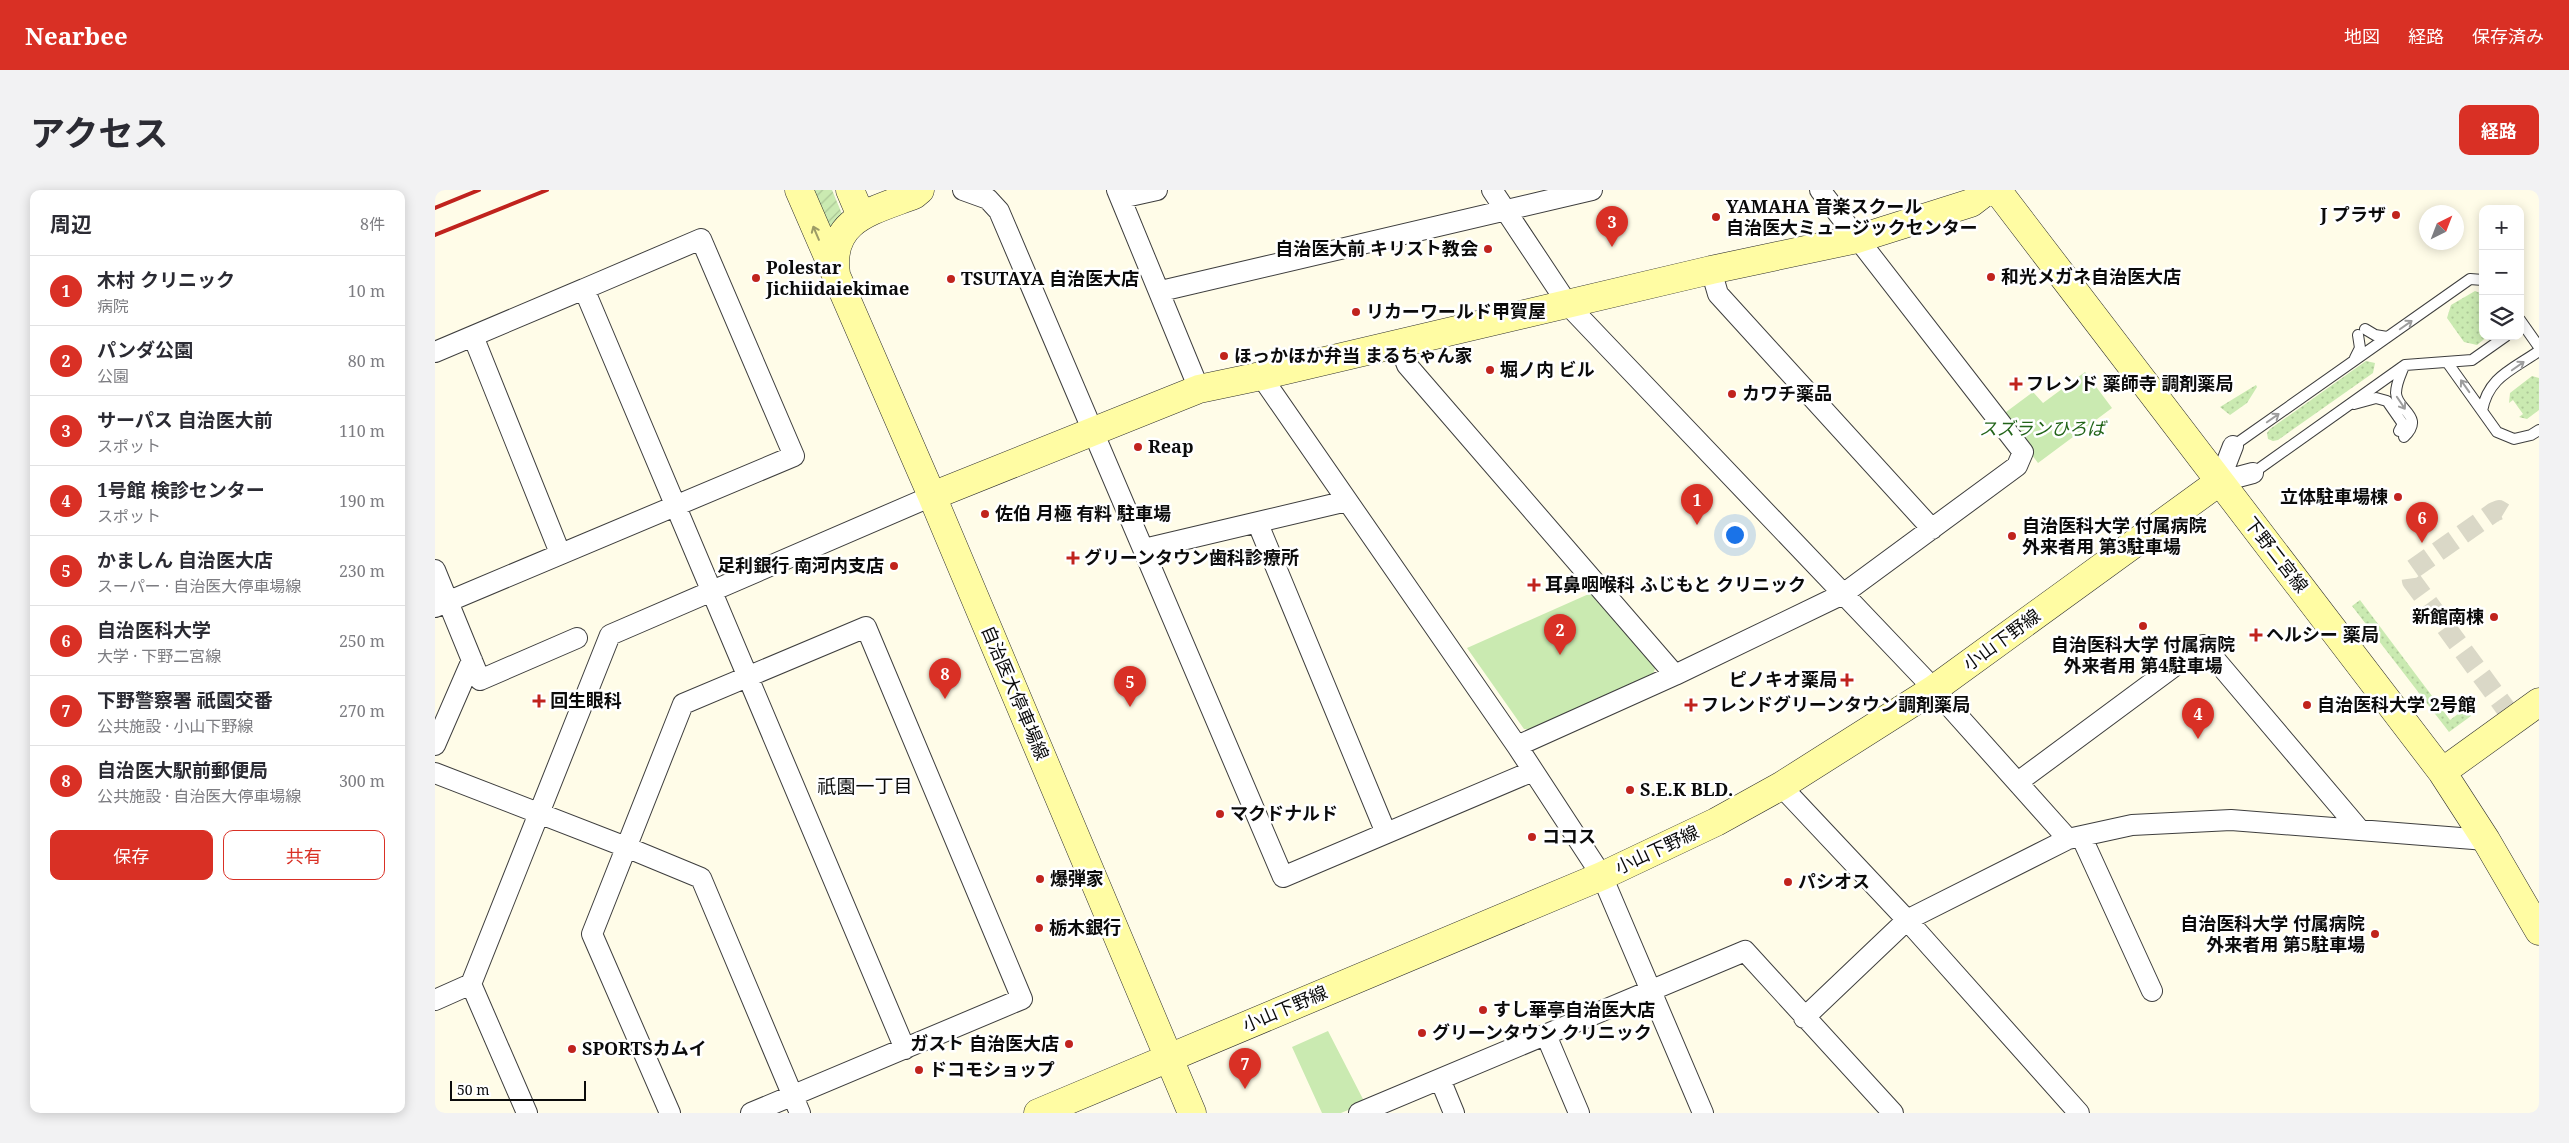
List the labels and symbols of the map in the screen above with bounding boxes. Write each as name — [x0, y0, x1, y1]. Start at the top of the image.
place label: YAMAHA 音楽スクール 自治医大ミュージックセンター — [1726, 194, 1978, 239]
place label: J プラザ — [2319, 202, 2386, 226]
north arrow — [2419, 205, 2464, 250]
pin: 3 — [1596, 206, 1628, 247]
marker: J プラザ — [2390, 209, 2402, 221]
marker: YAMAHA 音楽スクール 自治医大ミュージックセンター — [1710, 211, 1722, 223]
one-way arrow — [810, 226, 820, 241]
place label: 自治医大前 キリスト教会 — [1275, 236, 1478, 260]
marker: 自治医大前 キリスト教会 — [1482, 243, 1494, 255]
place label: Polestar Jichiidaiekimae — [765, 255, 909, 300]
place label: 和光メガネ自治医大店 — [2001, 264, 2181, 288]
place label: TSUTAYA 自治医大店 — [961, 266, 1139, 290]
marker: 和光メガネ自治医大店 — [1985, 271, 1997, 283]
marker: Polestar Jichiidaiekimae — [750, 272, 762, 284]
marker: TSUTAYA 自治医大店 — [945, 273, 957, 285]
place label: リカーワールド甲賀屋 — [1366, 299, 1546, 323]
marker: リカーワールド甲賀屋 — [1350, 306, 1362, 318]
one-way arrow — [2398, 320, 2412, 330]
place label: ほっかほか弁当 まるちゃん家 — [1234, 343, 1473, 367]
marker: ほっかほか弁当 まるちゃん家 — [1218, 350, 1230, 362]
place label: 堀ノ内 ビル — [1500, 357, 1595, 381]
one-way arrow — [2510, 361, 2524, 371]
marker: 堀ノ内 ビル — [1484, 364, 1496, 376]
place label: フレンド 薬師寺 調剤薬局 — [2026, 371, 2233, 395]
marker: フレンド 薬師寺 調剤薬局 — [2010, 378, 2022, 390]
one-way arrow — [2460, 380, 2470, 394]
place label: カワチ薬品 — [1742, 381, 1832, 405]
marker: カワチ薬品 — [1726, 388, 1738, 400]
one-way arrow — [2396, 395, 2406, 409]
one-way arrow — [2265, 413, 2279, 423]
park label: スズランひろば — [1979, 416, 2108, 440]
place label: Reap — [1148, 434, 1194, 458]
marker: Reap — [1132, 441, 1144, 453]
pin: 1 — [1681, 484, 1713, 525]
place label: 立体駐車場棟 — [2280, 484, 2388, 508]
marker: 立体駐車場棟 — [2392, 491, 2404, 503]
place label: 佐伯 月極 有料 駐車場 — [995, 501, 1171, 525]
pin: 6 — [2406, 502, 2438, 543]
marker: 佐伯 月極 有料 駐車場 — [979, 508, 991, 520]
street label: 下野二宮線 — [2240, 512, 2314, 597]
place label: 自治医科大学 付属病院 外来者用 第3駐車場 — [2022, 513, 2207, 558]
your location — [1722, 522, 1748, 548]
marker: 自治医科大学 付属病院 外来者用 第3駐車場 — [2006, 530, 2018, 542]
place label: グリーンタウン歯科診療所 — [1084, 545, 1299, 569]
marker: グリーンタウン歯科診療所 — [1066, 551, 1080, 565]
place label: 足利銀行 南河内支店 — [717, 553, 884, 577]
marker: 足利銀行 南河内支店 — [888, 560, 900, 572]
place label: 耳鼻咽喉科 ふじもと クリニック — [1545, 572, 1806, 596]
marker: 耳鼻咽喉科 ふじもと クリニック — [1527, 578, 1541, 592]
street label: 小山下野線 — [1958, 603, 2045, 675]
place label: 新館南棟 — [2412, 604, 2484, 628]
marker: 新館南棟 — [2488, 611, 2500, 623]
pin: 2 — [1544, 614, 1576, 655]
marker: 自治医科大学 付属病院 外来者用 第4駐車場 — [2137, 620, 2149, 632]
street label: 自治医大停車場線 — [977, 622, 1055, 764]
place label: ヘルシー 薬局 — [2266, 622, 2379, 646]
marker: ヘルシー 薬局 — [2250, 629, 2262, 641]
place label: 自治医科大学 付属病院 外来者用 第4駐車場 — [2051, 632, 2235, 677]
pin: 8 — [929, 658, 961, 699]
pin: 5 — [1114, 666, 1146, 707]
place label: ピノキオ薬局 — [1729, 667, 1837, 691]
marker: ピノキオ薬局 — [1841, 674, 1853, 686]
place label: 回生眼科 — [550, 688, 622, 712]
place label: フレンドグリーンタウン調剤薬局 — [1701, 692, 1970, 716]
place label: 自治医科大学 2号館 — [2317, 692, 2476, 716]
marker: 回生眼科 — [532, 694, 546, 708]
pin: 4 — [2182, 698, 2214, 739]
marker: フレンドグリーンタウン調剤薬局 — [1685, 699, 1697, 711]
marker: 自治医科大学 2号館 — [2301, 699, 2313, 711]
district label: 祇園一丁目 — [817, 773, 913, 799]
place label: S.E.K BLD. — [1640, 777, 1733, 801]
marker: S.E.K BLD. — [1624, 784, 1636, 796]
place label: マクドナルド — [1230, 801, 1338, 825]
marker: マクドナルド — [1214, 808, 1226, 820]
street label: 小山下野線 — [1611, 819, 1702, 879]
place label: ココス — [1542, 824, 1596, 848]
marker: ココス — [1526, 831, 1538, 843]
place label: 爆弾家 — [1050, 866, 1104, 890]
place label: パシオス — [1798, 869, 1870, 893]
marker: 爆弾家 — [1034, 873, 1046, 885]
marker: パシオス — [1782, 876, 1794, 888]
place label: 自治医科大学 付属病院 外来者用 第5駐車場 — [2180, 911, 2365, 956]
place label: 栃木銀行 — [1049, 915, 1121, 939]
marker: 栃木銀行 — [1033, 922, 1045, 934]
marker: 自治医科大学 付属病院 外来者用 第5駐車場 — [2369, 928, 2381, 940]
street label: 小山下野線 — [1238, 979, 1331, 1037]
place label: すし華亭自治医大店 — [1493, 997, 1655, 1021]
marker: すし華亭自治医大店 — [1477, 1004, 1489, 1016]
place label: グリーンタウン クリニック — [1432, 1020, 1652, 1044]
marker: グリーンタウン クリニック — [1416, 1027, 1428, 1039]
place label: ガスト 自治医大店 — [910, 1031, 1059, 1055]
place label: SPORTSカムイ — [582, 1036, 707, 1060]
marker: ガスト 自治医大店 — [1063, 1038, 1075, 1050]
marker: SPORTSカムイ — [566, 1043, 578, 1055]
pin: 7 — [1229, 1048, 1261, 1089]
place label: ドコモショップ — [929, 1057, 1055, 1081]
marker: ドコモショップ — [913, 1064, 925, 1076]
scale bar — [450, 1078, 586, 1101]

